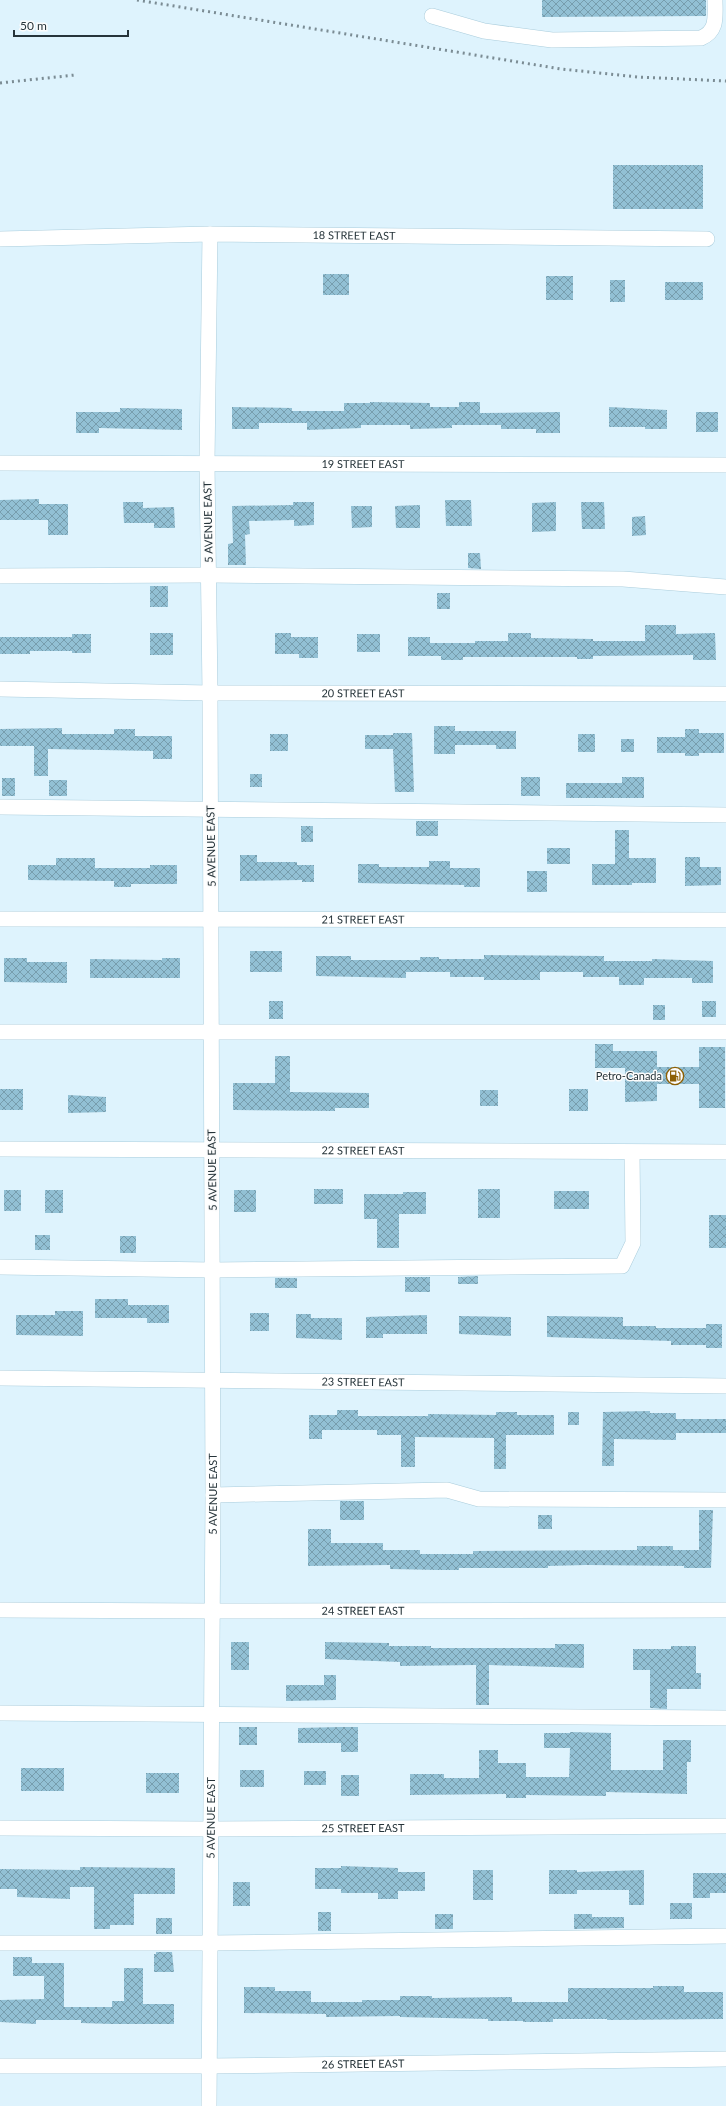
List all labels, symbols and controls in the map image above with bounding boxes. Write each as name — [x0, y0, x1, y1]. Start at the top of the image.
scale bar — [14, 12, 128, 38]
text: 50 m — [20, 18, 47, 33]
street label: 18 STREET EAST — [312, 228, 396, 242]
street label: 19 STREET EAST — [321, 457, 405, 470]
street label: 5 AVENUE EAST — [200, 481, 215, 563]
street label: 20 STREET EAST — [321, 686, 405, 699]
street label: 5 AVENUE EAST — [203, 805, 218, 887]
street label: 21 STREET EAST — [321, 912, 405, 926]
fuel station icon: Petro-Canada — [665, 1066, 685, 1086]
place label: Petro-Canada — [596, 1069, 662, 1082]
street label: 5 AVENUE EAST — [204, 1129, 219, 1211]
street label: 22 STREET EAST — [321, 1143, 405, 1157]
street label: 23 STREET EAST — [321, 1375, 405, 1388]
street label: 5 AVENUE EAST — [206, 1453, 219, 1535]
street label: 24 STREET EAST — [321, 1604, 405, 1617]
street label: 5 AVENUE EAST — [204, 1777, 217, 1859]
street label: 25 STREET EAST — [321, 1821, 405, 1834]
street label: 26 STREET EAST — [321, 2056, 405, 2070]

